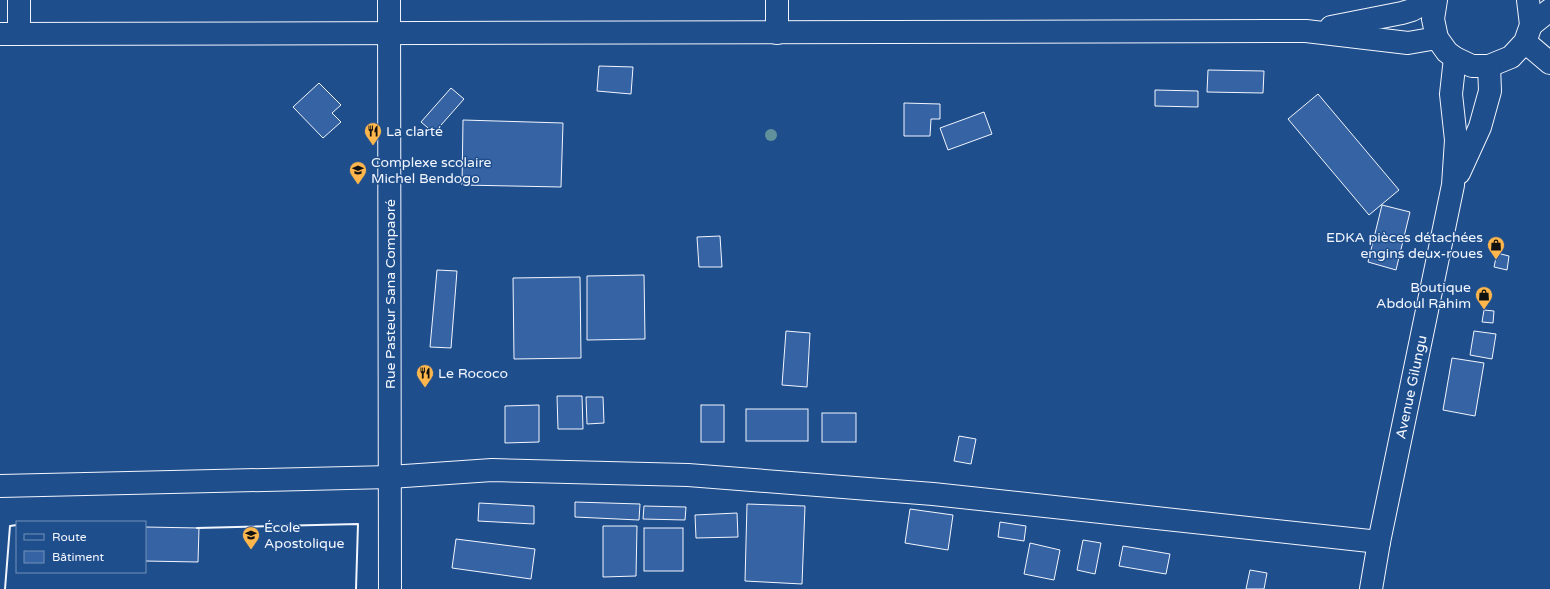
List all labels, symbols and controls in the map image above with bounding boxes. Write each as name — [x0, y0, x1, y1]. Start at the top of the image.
restaurant icon: La clarté — [363, 121, 383, 146]
place label: La clarté — [386, 123, 443, 140]
place label: Complexe scolaire Michel Bendogo — [371, 154, 492, 187]
school or university icon: Complexe scolaire Michel Bendogo — [348, 160, 368, 185]
street label: Rue Pasteur Sana Compaoré — [382, 199, 399, 389]
place label: EDKA pièces détachées engins deux-roues — [1326, 229, 1483, 262]
shop icon: EDKA pièces détachées engins deux-roues — [1486, 235, 1506, 260]
place label: Boutique Abdoul Rahim — [1376, 279, 1471, 312]
shop icon: Boutique Abdoul Rahim — [1474, 285, 1494, 310]
street label: Avenue Gilungu — [1392, 334, 1431, 441]
restaurant icon: Le Rococo — [415, 363, 435, 388]
place label: Le Rococo — [438, 365, 508, 382]
place label: École Apostolique — [264, 519, 344, 552]
legend — [16, 521, 146, 573]
school or university icon: École Apostolique — [241, 525, 261, 550]
text: Route — [52, 530, 87, 544]
text: Bâtiment — [52, 550, 104, 564]

